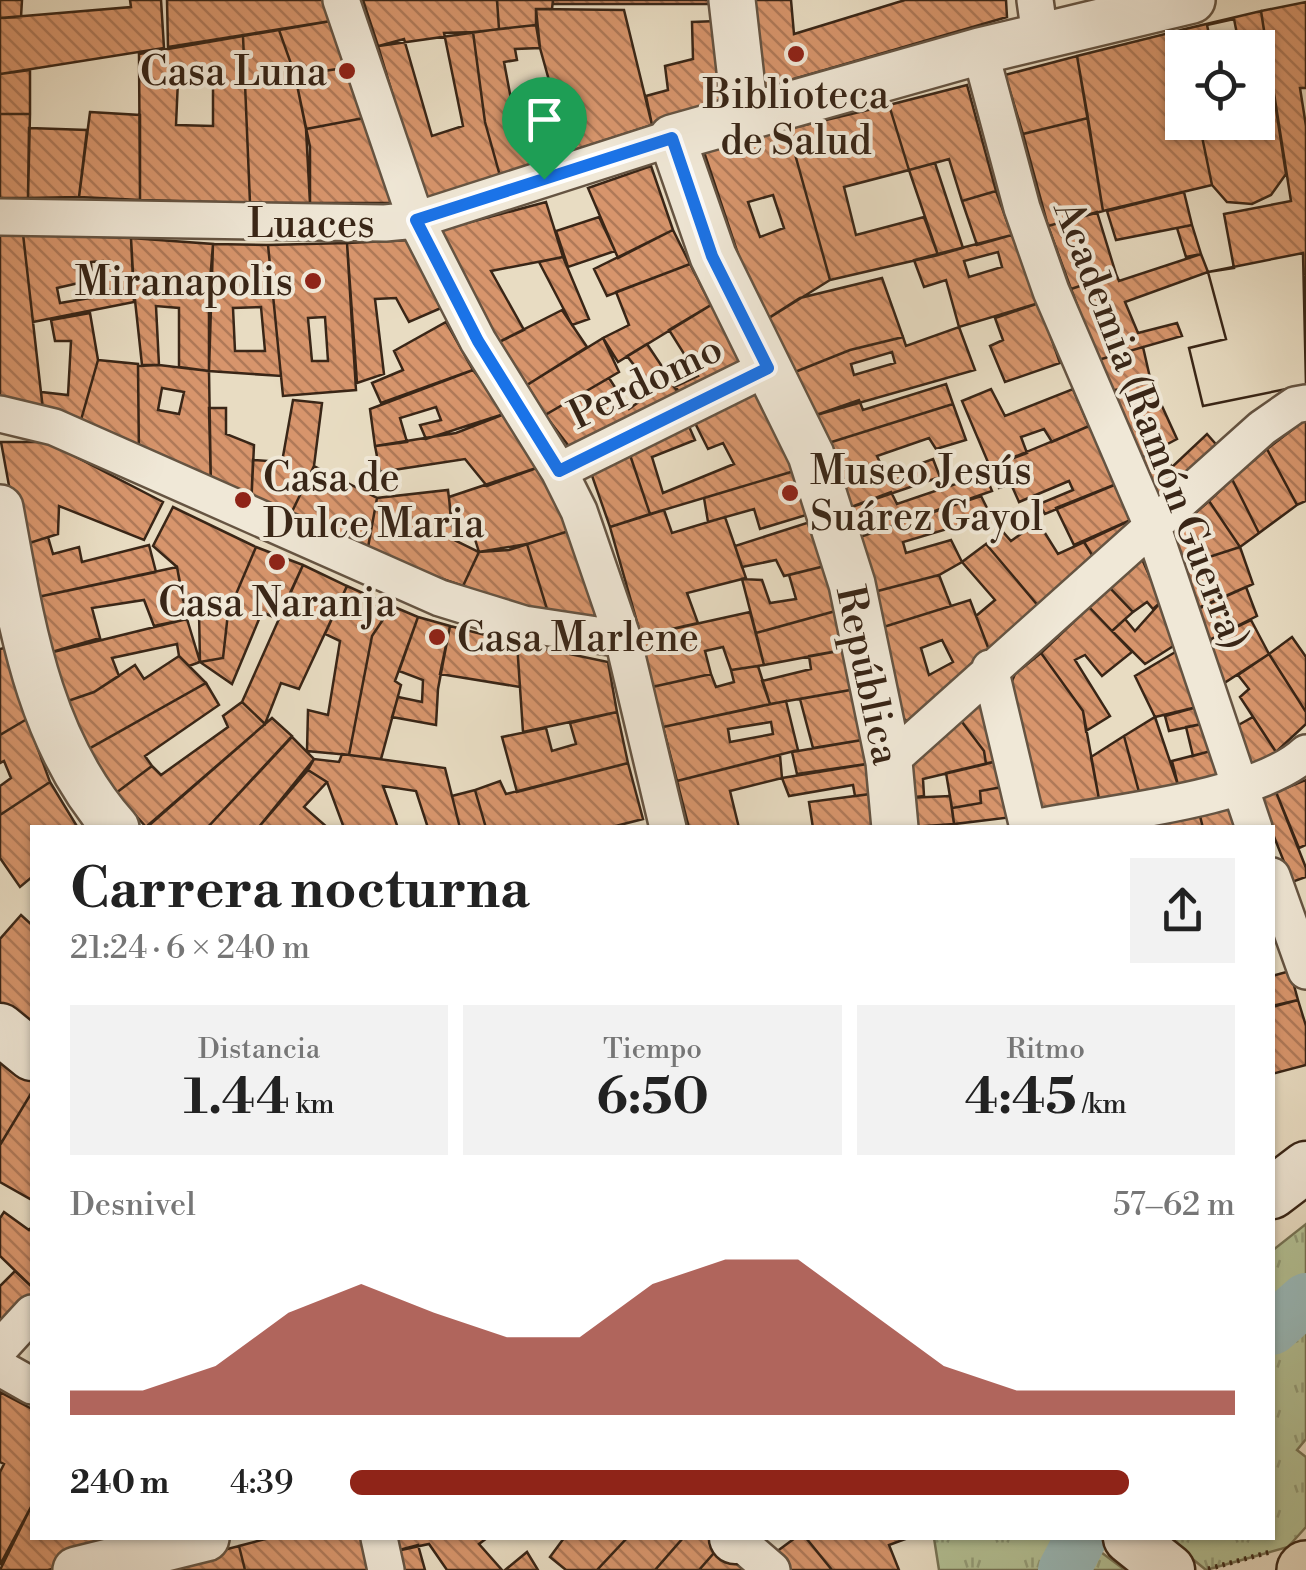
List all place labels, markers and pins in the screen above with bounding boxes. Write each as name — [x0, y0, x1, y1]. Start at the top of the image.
marker: Biblioteca de Salud — [785, 43, 807, 65]
place label: Casa Luna — [140, 48, 328, 98]
marker: Casa Luna — [336, 60, 358, 82]
place label: Biblioteca de Salud — [702, 71, 890, 167]
pin — [502, 77, 587, 180]
place label: Miranapolis — [75, 258, 293, 308]
marker: Miranapolis — [302, 270, 324, 292]
place label: Museo Jesús Suárez Gayol — [810, 447, 1043, 544]
place label: Casa de Dulce Maria — [263, 454, 485, 550]
marker: Museo Jesús Suárez Gayol — [779, 482, 801, 504]
marker: Casa de Dulce Maria — [232, 489, 254, 511]
marker: Casa Naranja — [266, 551, 288, 573]
place label: Casa Naranja — [158, 579, 397, 630]
place label: Casa Marlene — [457, 614, 699, 664]
marker: Casa Marlene — [426, 626, 448, 648]

